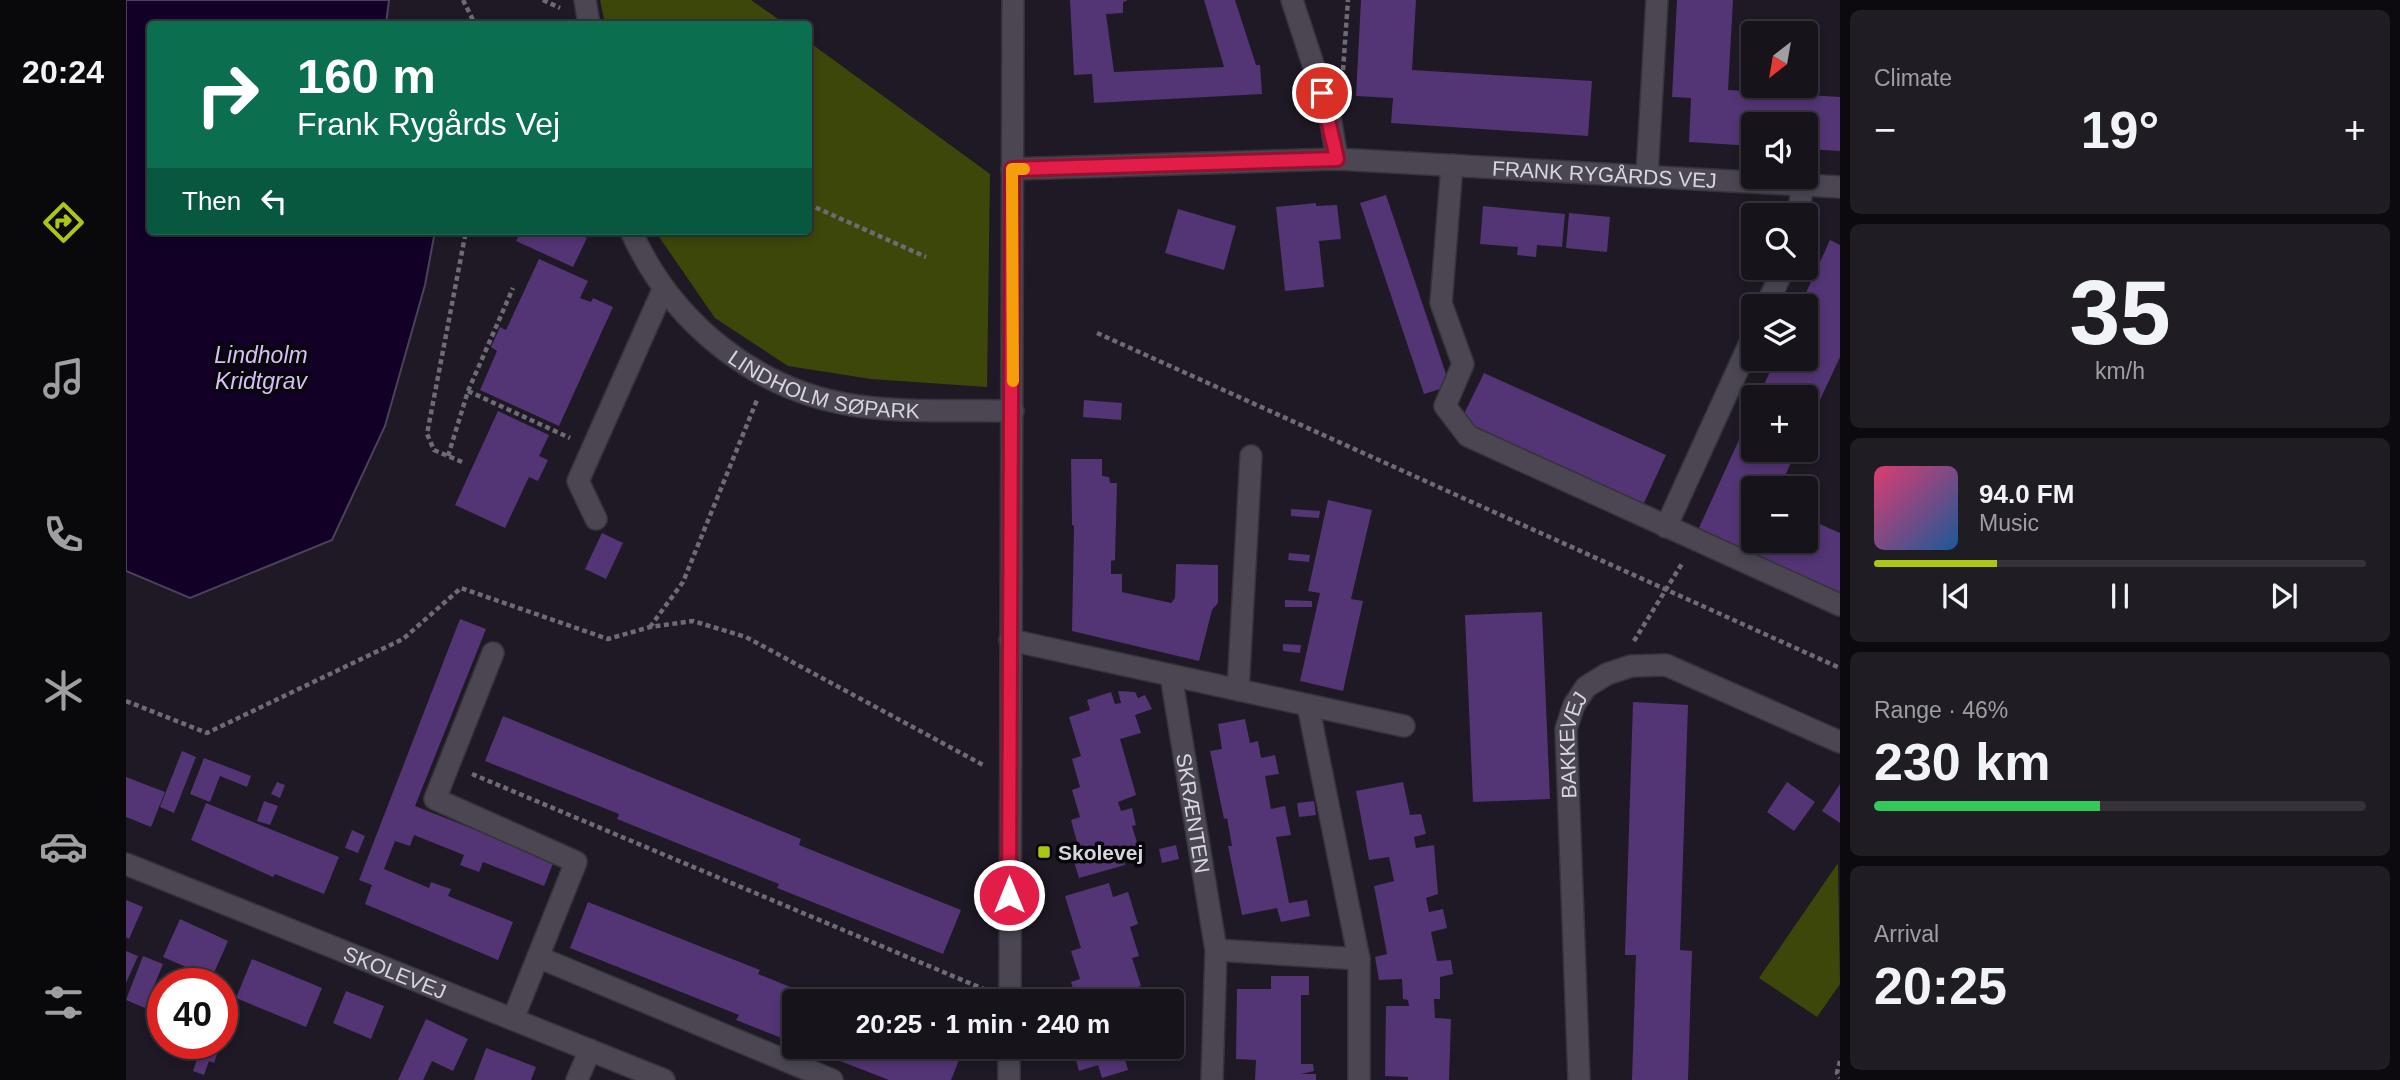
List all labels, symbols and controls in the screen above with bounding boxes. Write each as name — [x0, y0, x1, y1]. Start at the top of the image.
north arrow — [1741, 21, 1818, 98]
map controls — [1741, 21, 1818, 553]
icon: right — [182, 49, 273, 140]
text: 160 m — [297, 49, 436, 103]
text: 20:24 — [22, 54, 104, 90]
pin — [1292, 63, 1352, 123]
text: Climate — [1874, 65, 1952, 91]
icon: arrive — [1303, 74, 1341, 112]
text: 19° — [2081, 101, 2159, 159]
text: Frank Rygårds Vej — [297, 106, 560, 142]
text: − — [1874, 109, 1896, 151]
text: + — [2344, 109, 2366, 151]
button: sound — [1741, 112, 1818, 189]
street label: FRANK RYGÅRDS VEJ — [1491, 156, 1717, 192]
icon: left — [255, 182, 293, 220]
text: Then — [182, 186, 241, 216]
icon: directions — [39, 198, 88, 247]
button: search — [1741, 203, 1818, 280]
text: 35 — [2069, 262, 2171, 363]
button: layers — [1741, 294, 1818, 371]
water label: Lindholm Kridtgrav — [214, 342, 309, 394]
street label: LINDHOLM SØPARK — [724, 345, 920, 422]
icon: music — [39, 354, 88, 403]
text: km/h — [2095, 358, 2145, 384]
button: + — [1741, 385, 1818, 462]
button: − — [1741, 476, 1818, 553]
text: 94.0 FM — [1979, 479, 2074, 509]
icon: phone — [39, 510, 88, 559]
text: Music — [1979, 510, 2039, 536]
icon: previous — [1937, 577, 1975, 615]
icon: pause — [2101, 577, 2139, 615]
icon: next — [2265, 577, 2303, 615]
icon: climate — [39, 666, 88, 715]
street label: BAKKEVEJ — [1554, 687, 1591, 799]
text: Range · 46% — [1874, 697, 2008, 723]
text: 230 km — [1874, 733, 2050, 791]
street label: SKRÆNTEN — [1172, 751, 1215, 875]
icon: car — [39, 822, 88, 871]
place label: Skolevej — [1058, 841, 1143, 864]
marker: Skolevej — [1036, 844, 1052, 860]
position arrow — [972, 858, 1046, 932]
text: Arrival — [1874, 921, 1939, 947]
street label: SKOLEVEJ — [340, 941, 450, 1003]
text: 20:25 — [1874, 957, 2007, 1015]
speed limit sign: 40 — [147, 968, 238, 1059]
icon: filters — [39, 978, 88, 1027]
text: 20:25 · 1 min · 240 m — [856, 1009, 1110, 1039]

